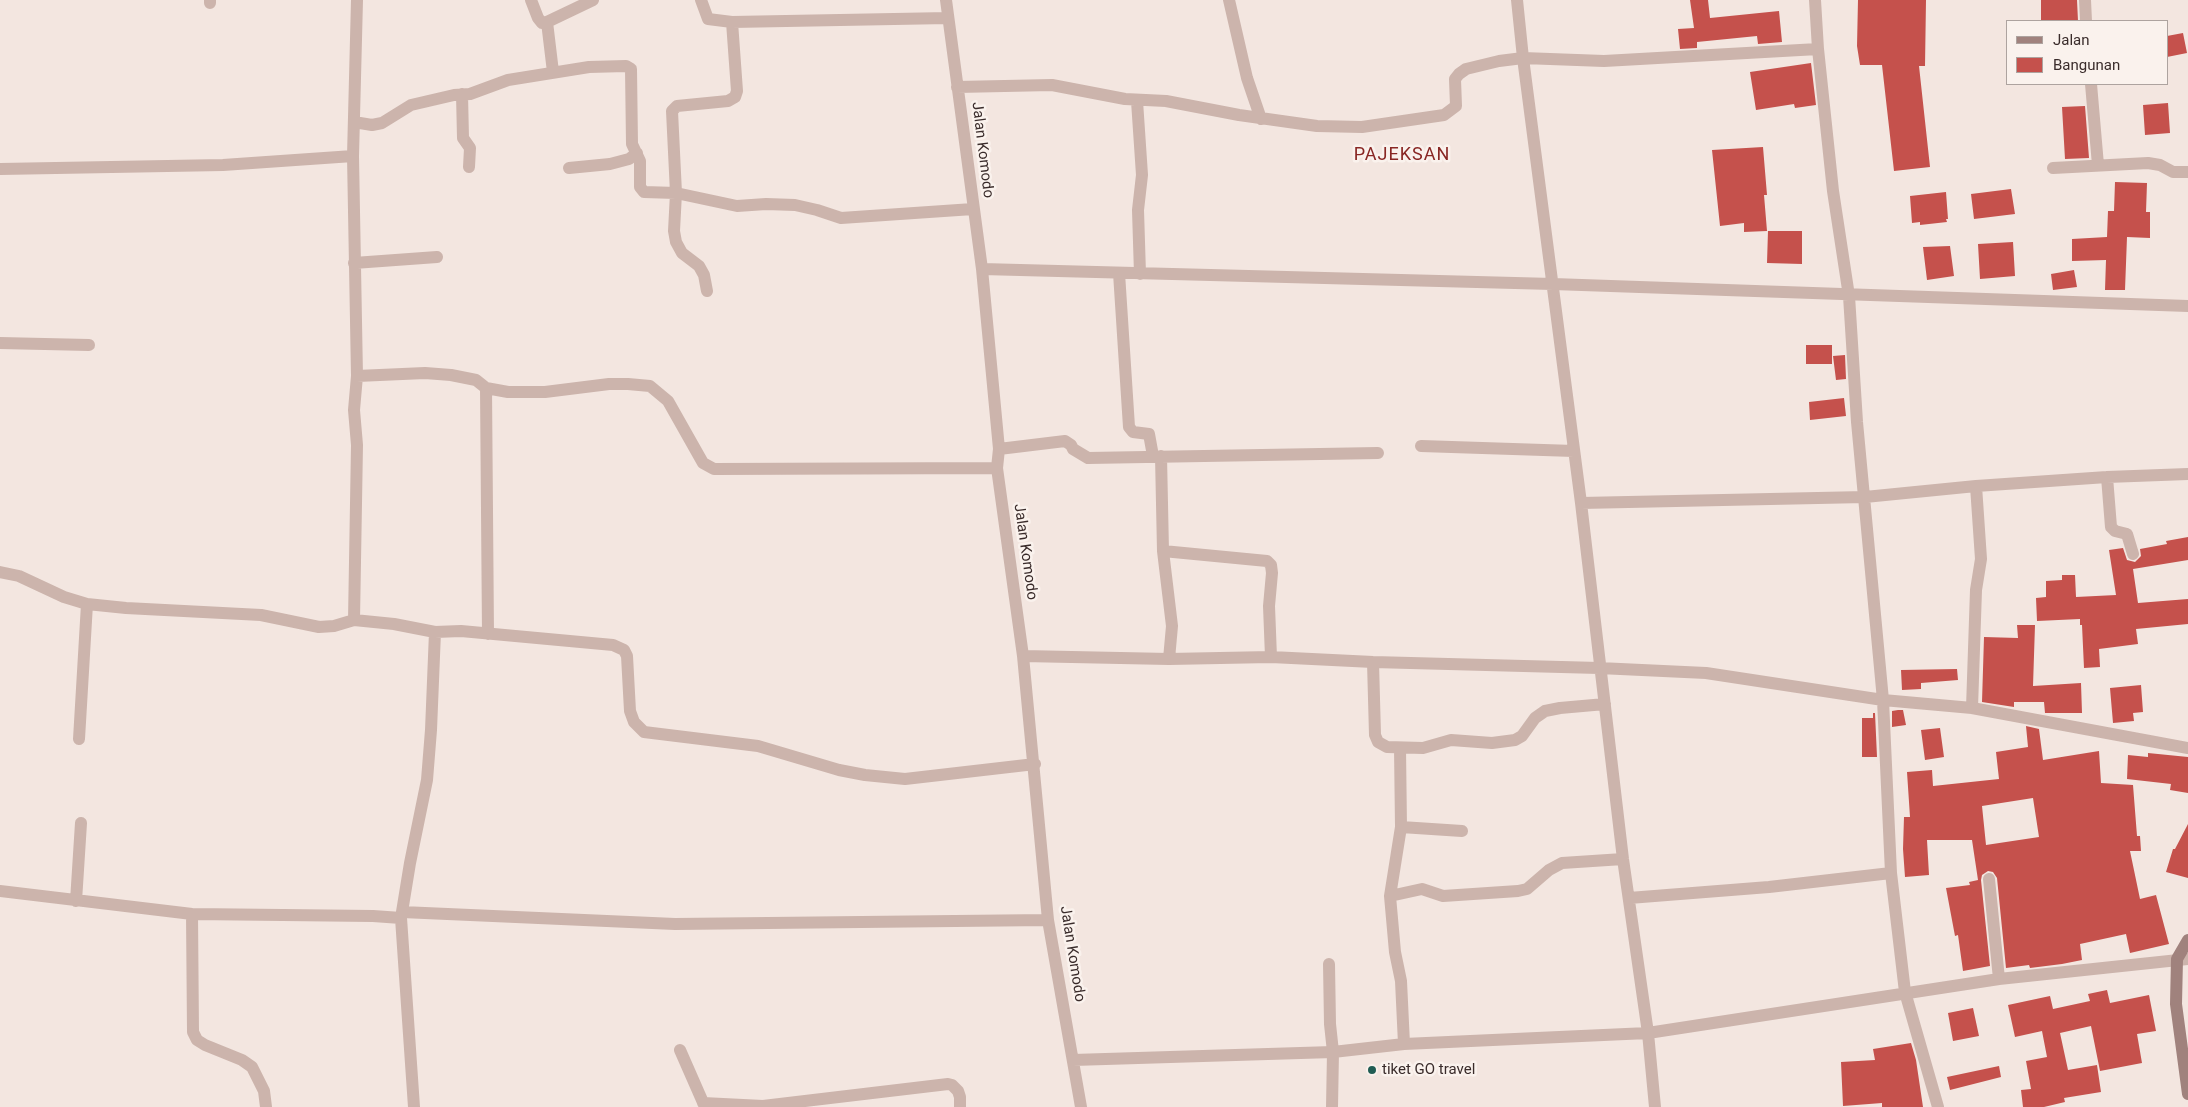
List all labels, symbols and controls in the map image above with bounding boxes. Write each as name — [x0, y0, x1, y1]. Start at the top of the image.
legend — [2006, 20, 2168, 85]
text: Jalan — [2053, 31, 2090, 49]
text: Bangunan — [2053, 56, 2120, 74]
street label: Jalan Komodo — [967, 101, 997, 199]
district label: PAJEKSAN — [1353, 144, 1451, 166]
street label: Jalan Komodo — [1009, 503, 1041, 601]
street label: Jalan Komodo — [1056, 905, 1088, 1003]
place label: tiket GO travel — [1382, 1061, 1475, 1079]
marker: tiket GO travel — [1366, 1064, 1378, 1076]

